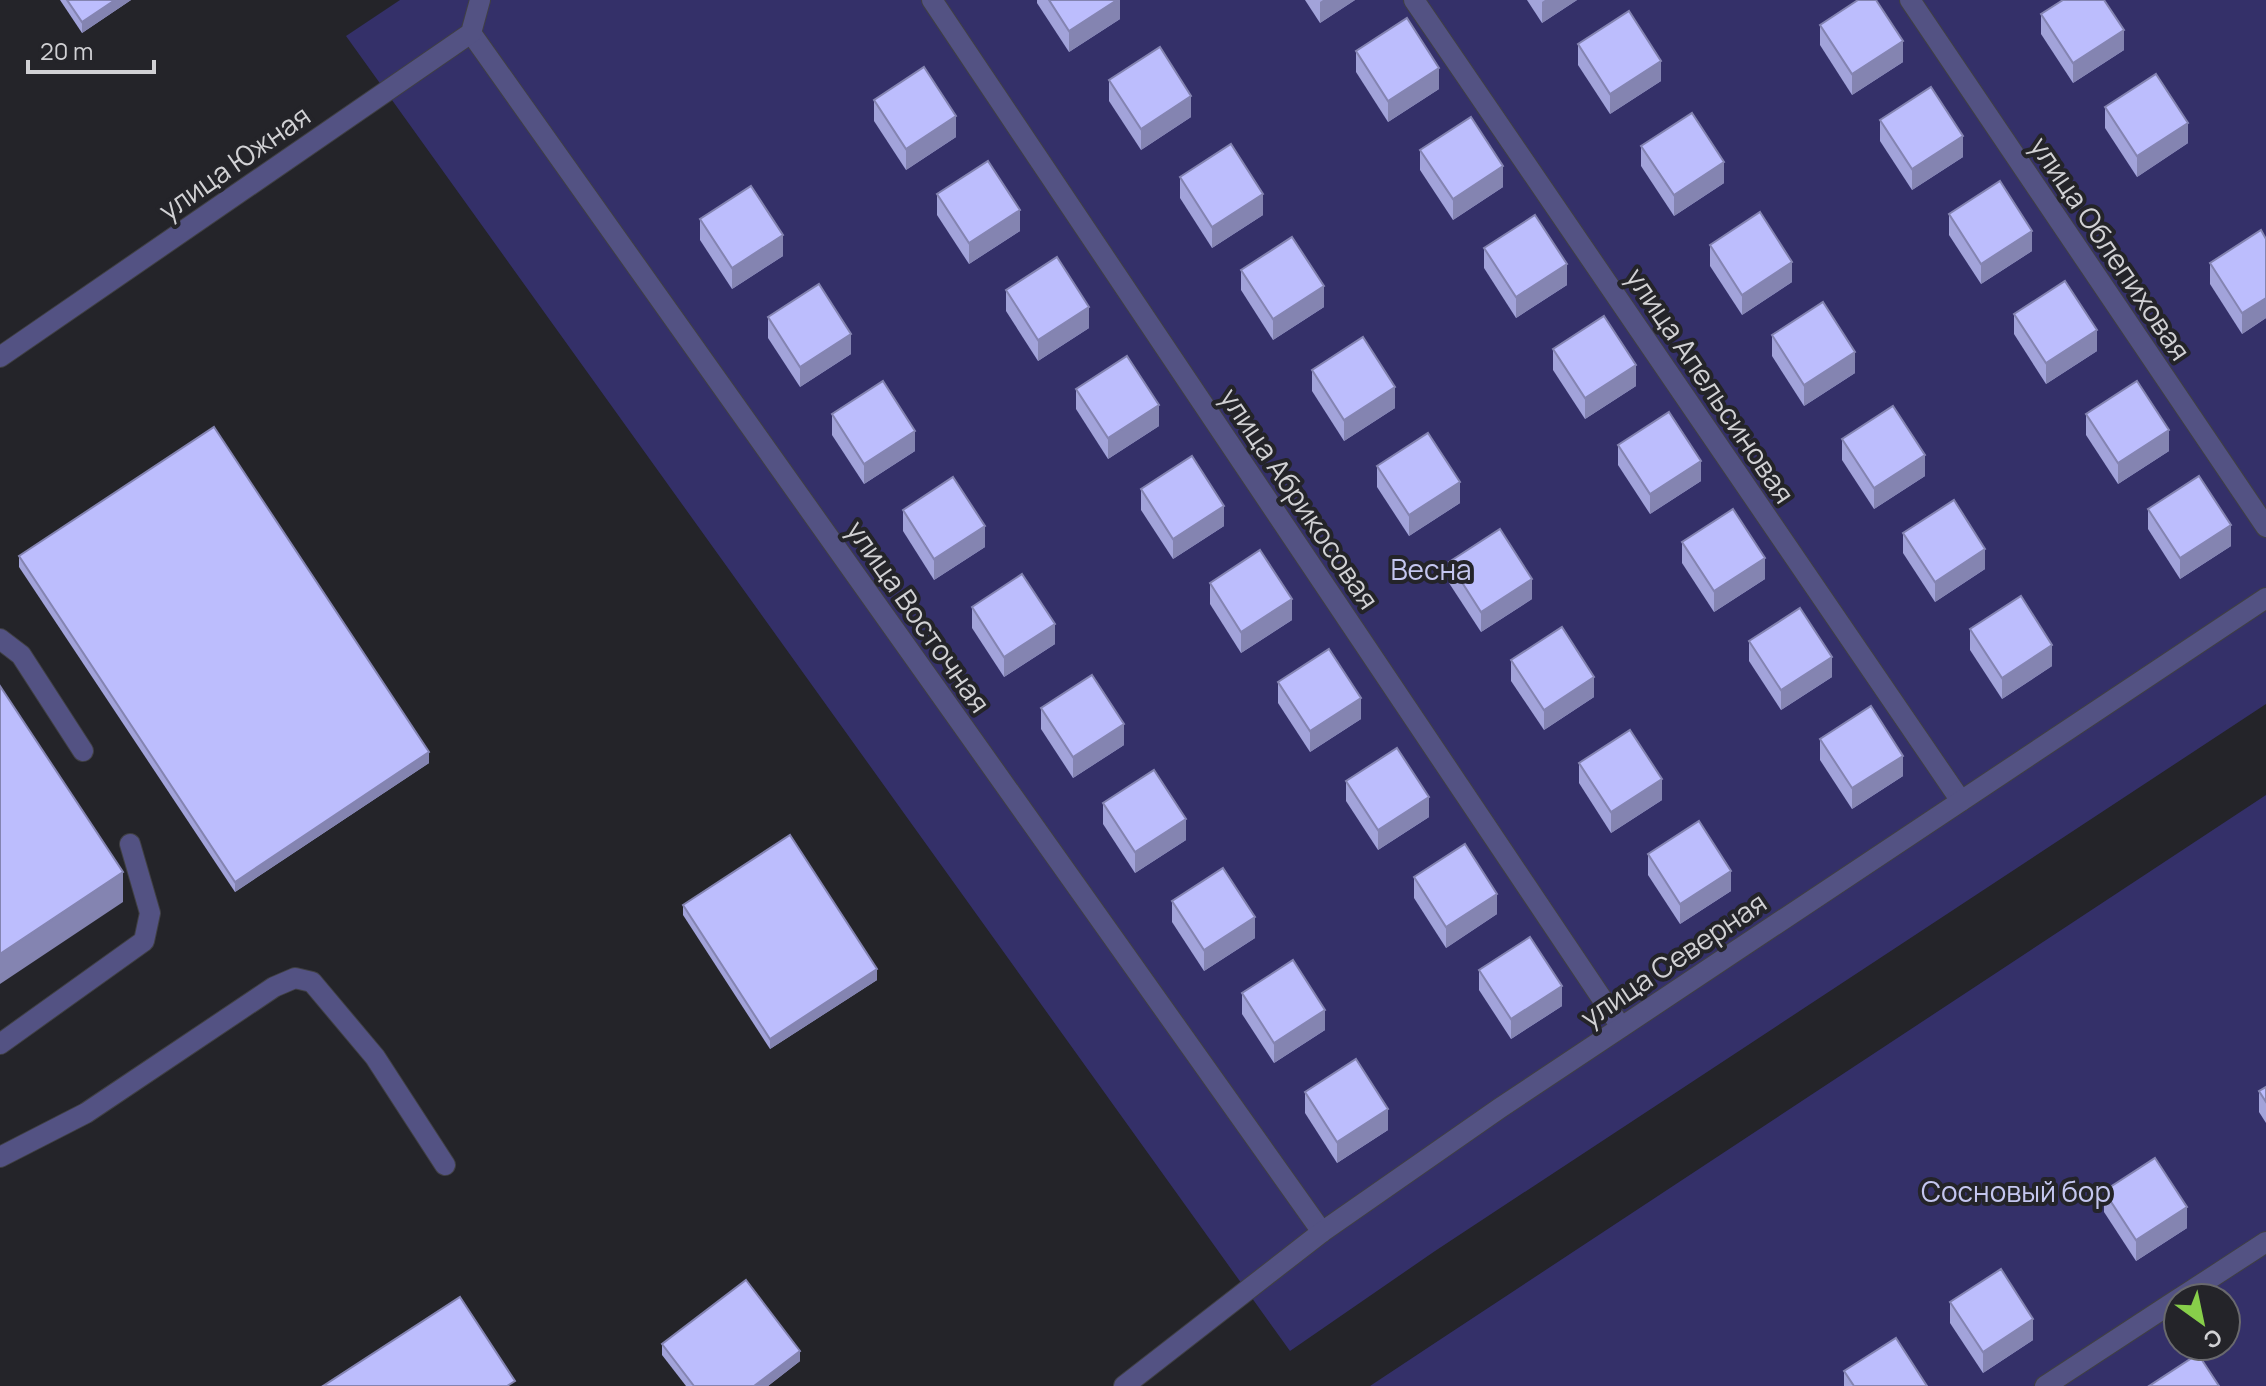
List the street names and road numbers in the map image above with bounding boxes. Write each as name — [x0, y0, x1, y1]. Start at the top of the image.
street label: улица Южная — [151, 96, 317, 228]
street label: улица Облепиховая — [2022, 129, 2200, 367]
street label: улица Апельсиновая — [1618, 260, 1804, 510]
street label: улица Абрикосовая — [1212, 380, 1388, 616]
street label: улица Восточная — [838, 512, 1000, 720]
street label: улица Северная — [1573, 883, 1773, 1035]

